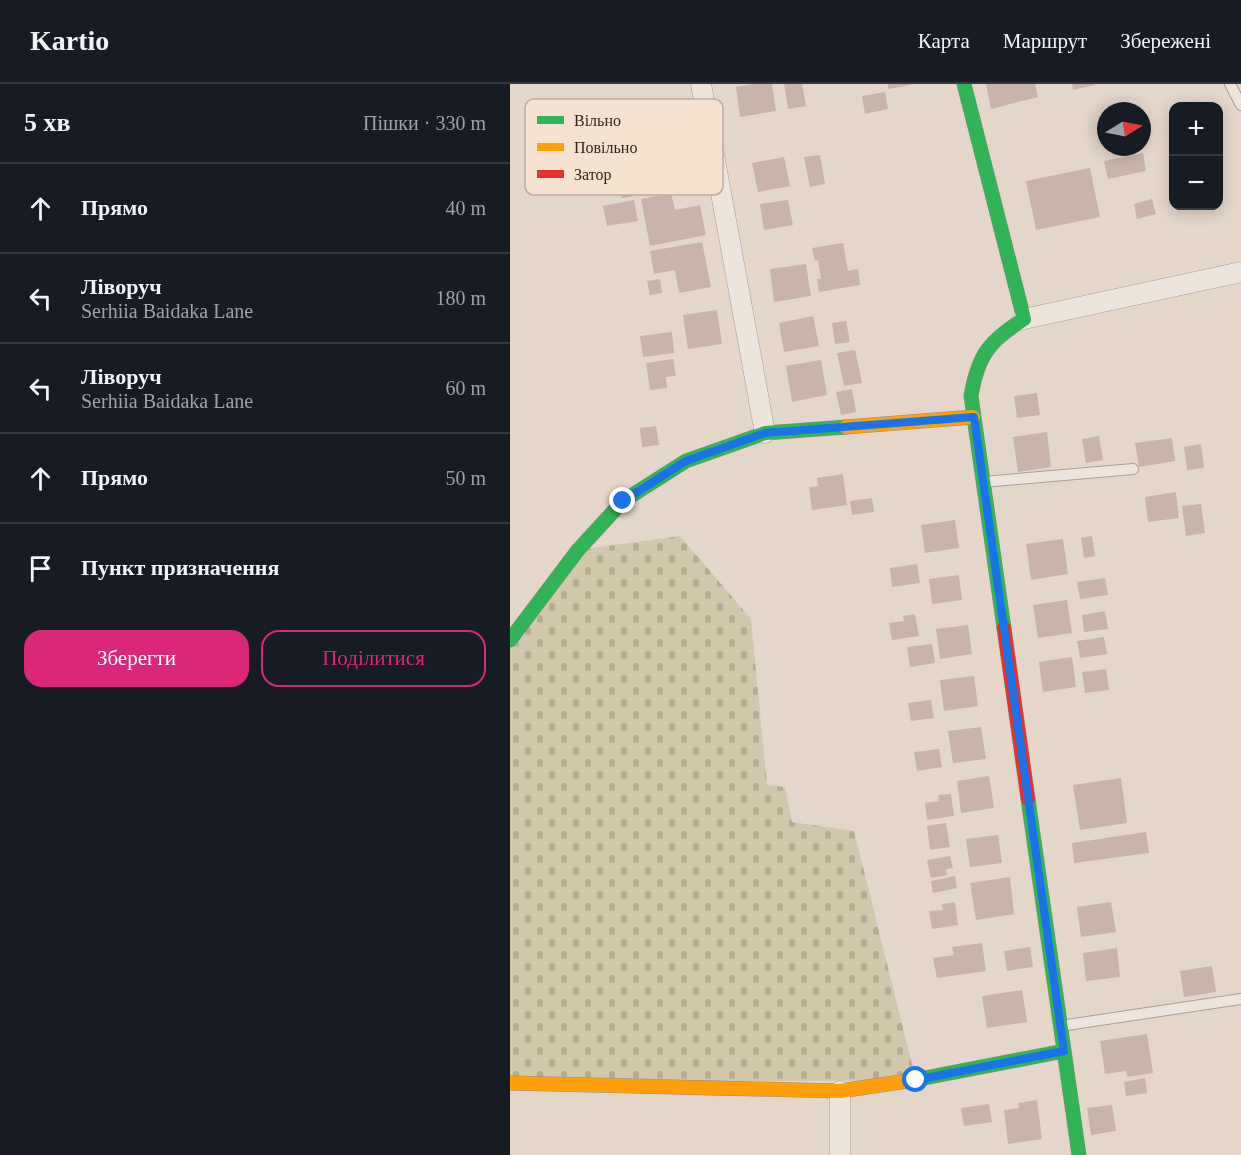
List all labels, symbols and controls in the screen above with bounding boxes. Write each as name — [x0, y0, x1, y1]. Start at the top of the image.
text: Kartio — [30, 25, 109, 56]
text: Карта — [918, 29, 970, 53]
text: Маршрут — [1003, 29, 1087, 53]
text: Збережені — [1120, 29, 1211, 53]
legend — [525, 99, 723, 195]
north arrow — [1097, 102, 1151, 156]
map controls — [1169, 102, 1223, 210]
button: + — [1169, 102, 1223, 156]
text: 5 хв — [24, 108, 71, 137]
text: Пішки · 330 m — [363, 112, 486, 134]
text: Вільно — [574, 112, 621, 129]
text: Повільно — [574, 139, 637, 156]
button: − — [1169, 156, 1223, 210]
text: Затор — [574, 166, 611, 184]
icon: ahead — [24, 192, 57, 225]
text: Прямо — [81, 195, 148, 220]
text: 40 m — [445, 197, 486, 219]
text: Ліворуч — [81, 274, 162, 299]
icon: left — [24, 282, 57, 315]
text: 180 m — [435, 287, 486, 309]
text: Serhiia Baidaka Lane — [81, 300, 253, 322]
text: Ліворуч — [81, 364, 162, 389]
icon: left — [24, 372, 57, 405]
text: 60 m — [445, 377, 486, 399]
text: Serhiia Baidaka Lane — [81, 390, 253, 412]
icon: ahead — [24, 462, 57, 495]
text: Прямо — [81, 465, 148, 490]
text: 50 m — [445, 467, 486, 489]
route end — [609, 487, 635, 513]
icon: arrive — [24, 552, 57, 585]
text: Пункт призначення — [81, 555, 279, 580]
button: Зберегти — [24, 630, 249, 687]
button: Поділитися — [261, 630, 486, 687]
route start — [902, 1066, 928, 1092]

